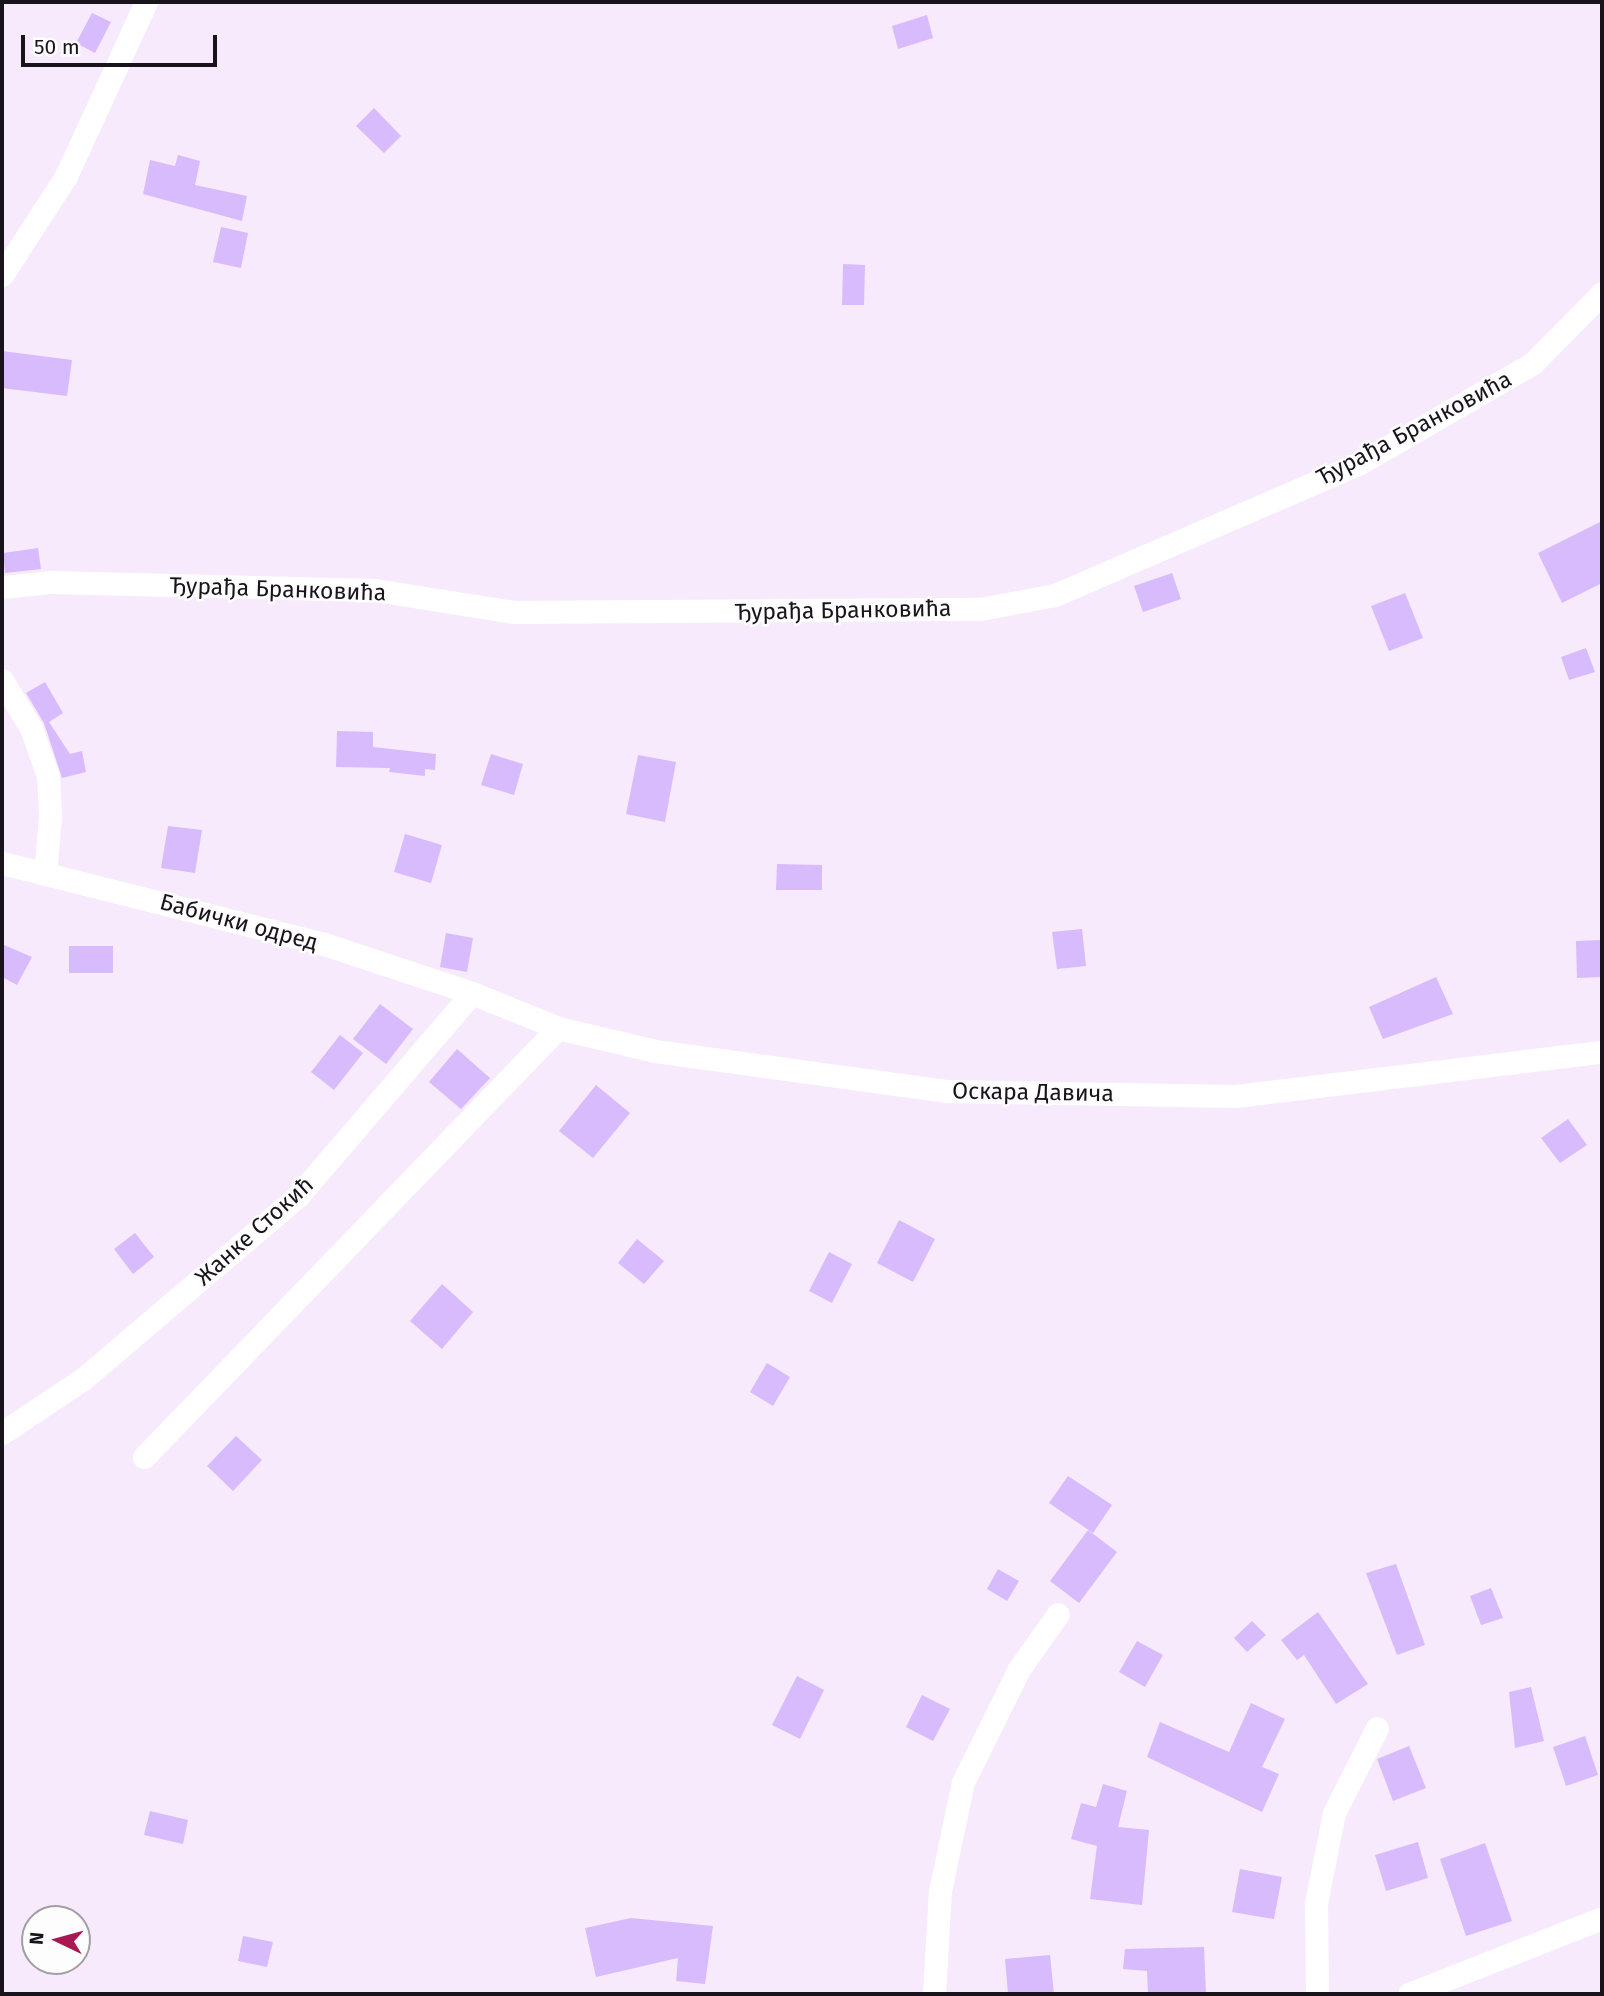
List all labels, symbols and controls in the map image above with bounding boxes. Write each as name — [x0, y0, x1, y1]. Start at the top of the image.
scale bar — [24, 21, 220, 65]
text: 50 m — [34, 34, 80, 60]
street label: Ђурађа Бранковића — [1312, 365, 1516, 491]
street label: Ђурађа Бранковића — [169, 571, 387, 607]
street label: Ђурађа Бранковића — [734, 594, 952, 626]
street label: Бабички одред — [157, 888, 321, 956]
street label: Оскара Давича — [952, 1077, 1114, 1107]
street label: Жанке Стокић — [189, 1171, 319, 1291]
north arrow — [21, 1905, 91, 1975]
text: N — [25, 1931, 49, 1946]

